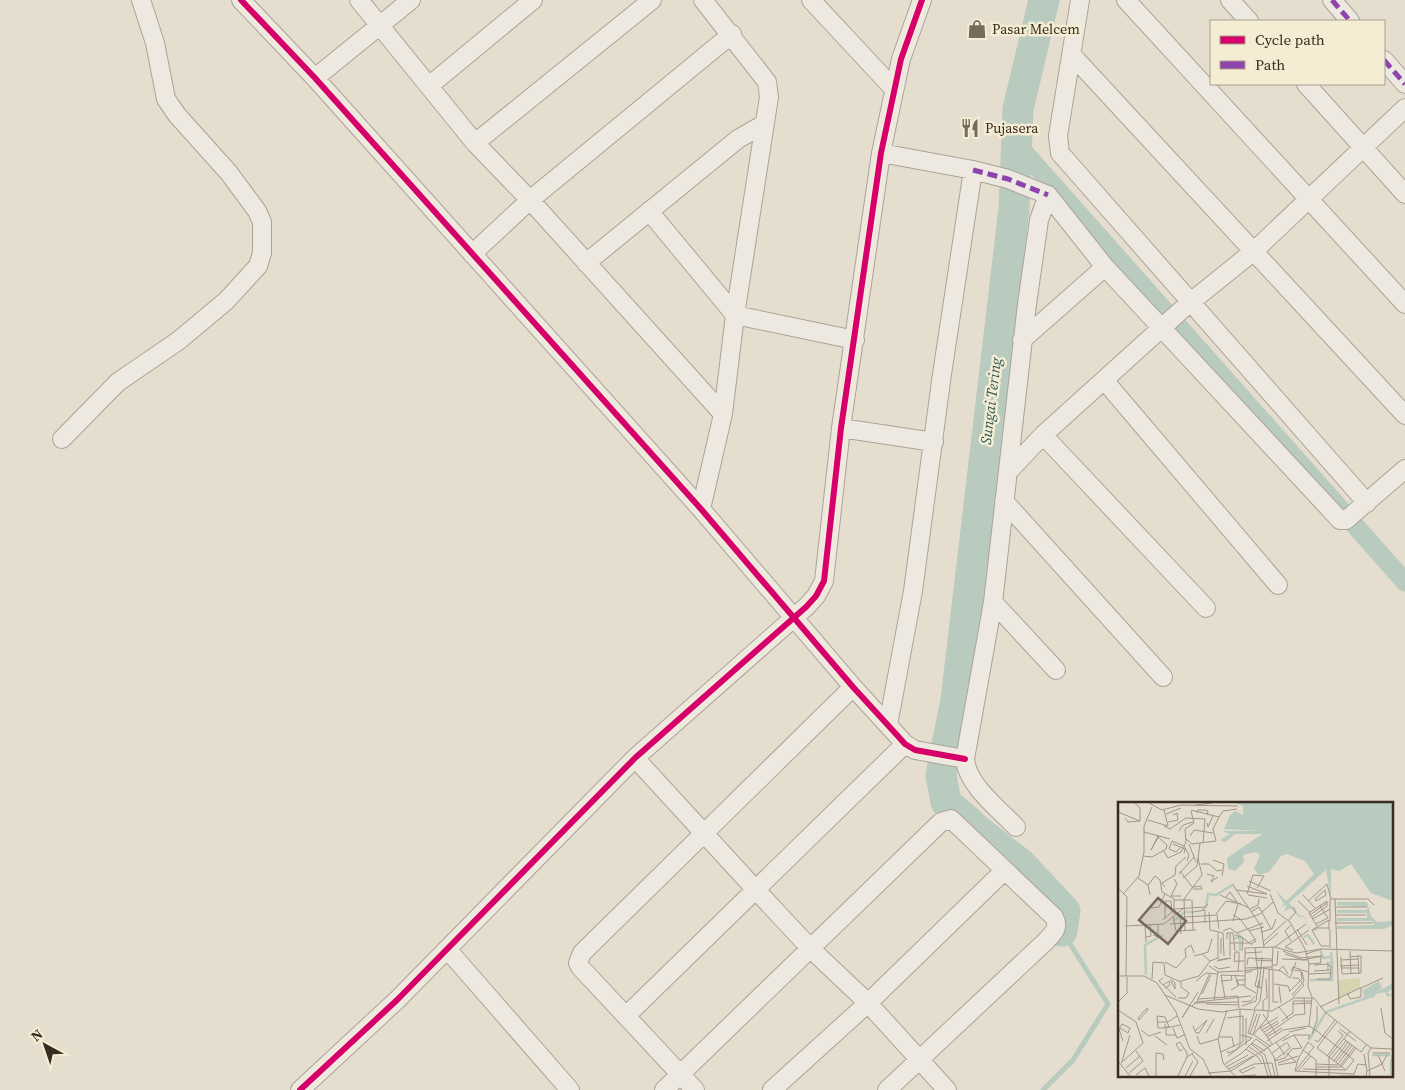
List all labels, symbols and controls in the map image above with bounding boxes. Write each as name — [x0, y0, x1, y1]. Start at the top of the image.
shop icon: Pasar Melcem — [966, 18, 988, 40]
place label: Pasar Melcem — [992, 19, 1080, 39]
legend — [1210, 20, 1385, 85]
text: Cycle path — [1255, 29, 1325, 50]
text: Path — [1255, 54, 1285, 75]
restaurant icon: Pujasera — [959, 117, 981, 139]
place label: Pujasera — [985, 118, 1039, 138]
water label: Sungai Tering — [975, 356, 1006, 446]
inset map — [1118, 802, 1392, 1078]
north arrow — [20, 1020, 70, 1070]
text: N — [26, 1024, 47, 1046]

